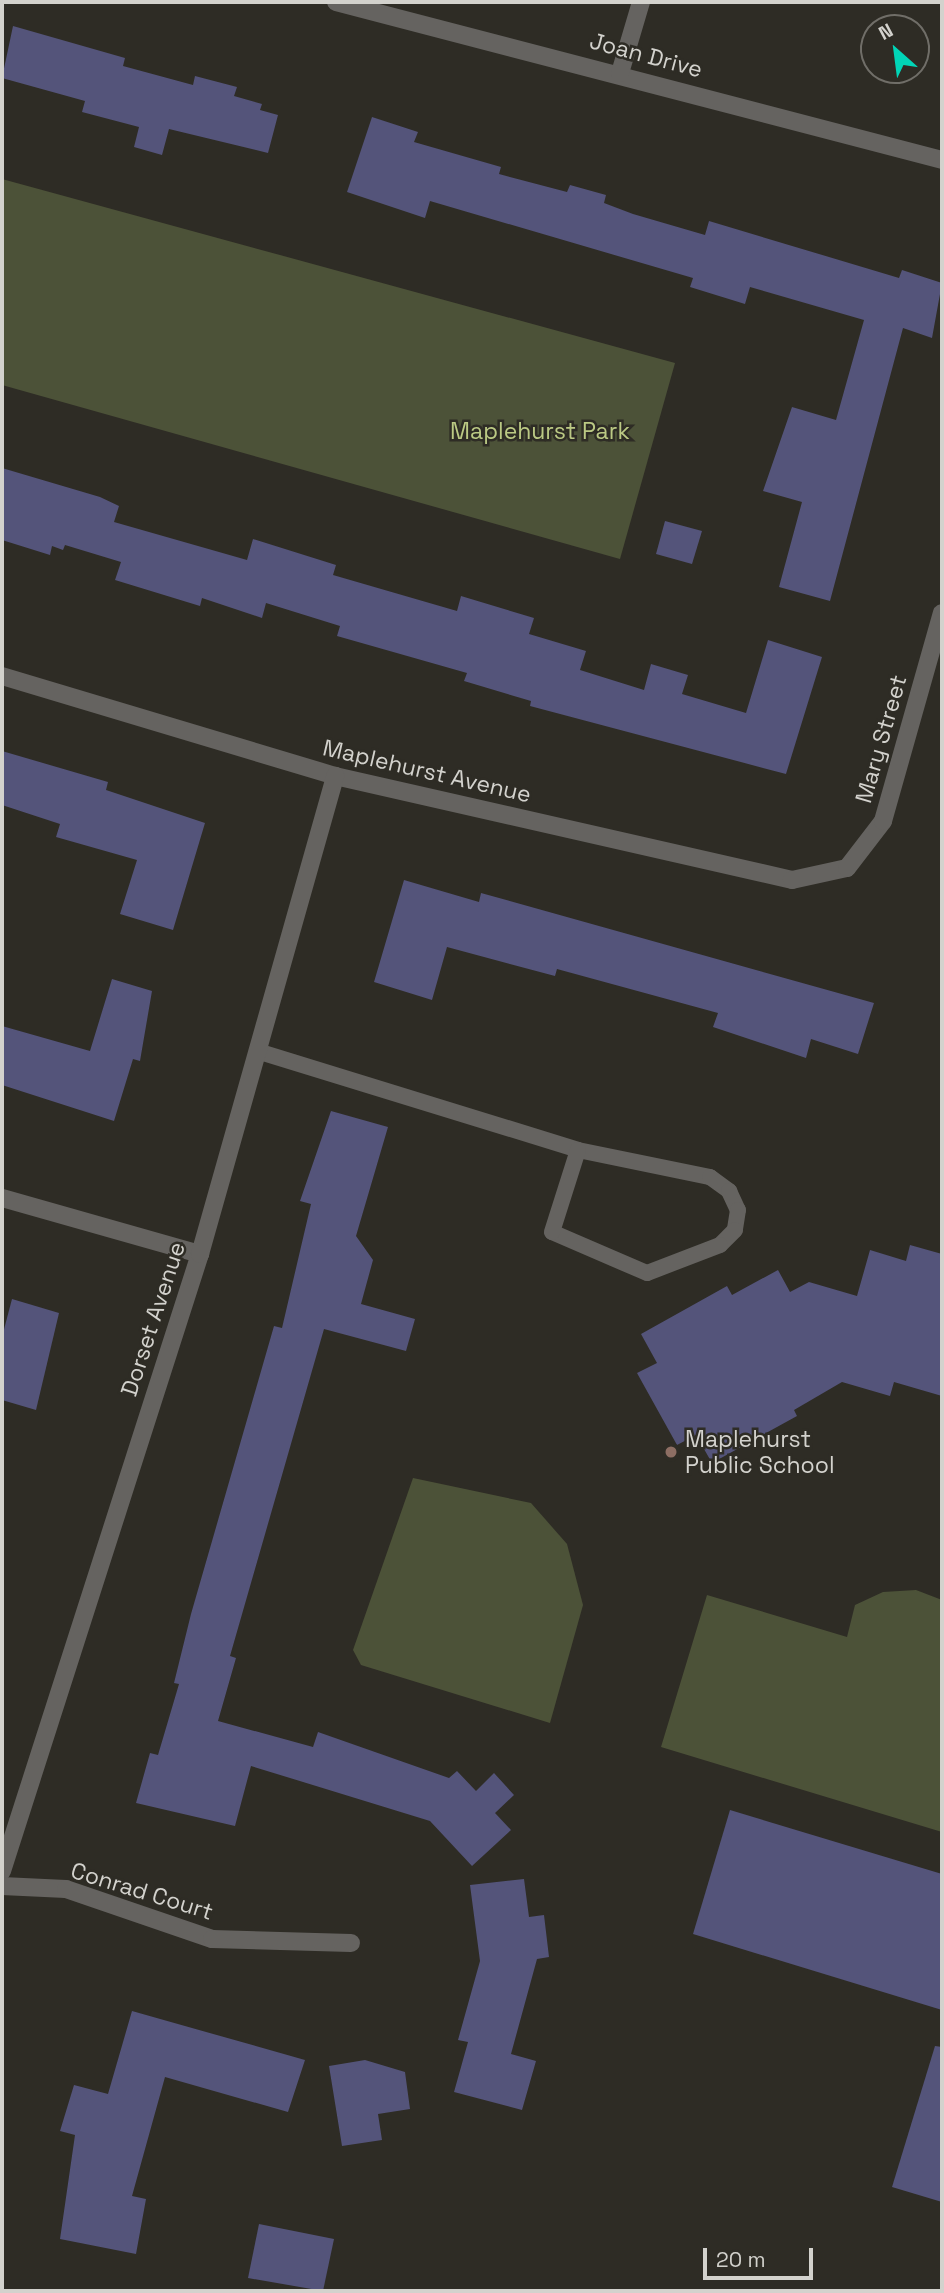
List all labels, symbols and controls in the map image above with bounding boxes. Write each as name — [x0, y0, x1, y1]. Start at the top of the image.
north arrow — [860, 14, 930, 84]
text: N — [874, 18, 897, 46]
street label: Joan Drive — [587, 27, 705, 83]
park label: Maplehurst Park — [450, 417, 630, 445]
street label: Mary Street — [850, 672, 912, 806]
street label: Maplehurst Avenue — [320, 734, 534, 808]
street label: Dorset Avenue — [115, 1238, 191, 1400]
place label: Maplehurst Public School — [685, 1425, 835, 1479]
marker: Maplehurst Public School — [663, 1444, 679, 1460]
street label: Conrad Court — [68, 1856, 216, 1926]
scale bar — [706, 2234, 816, 2278]
text: 20 m — [716, 2246, 766, 2273]

